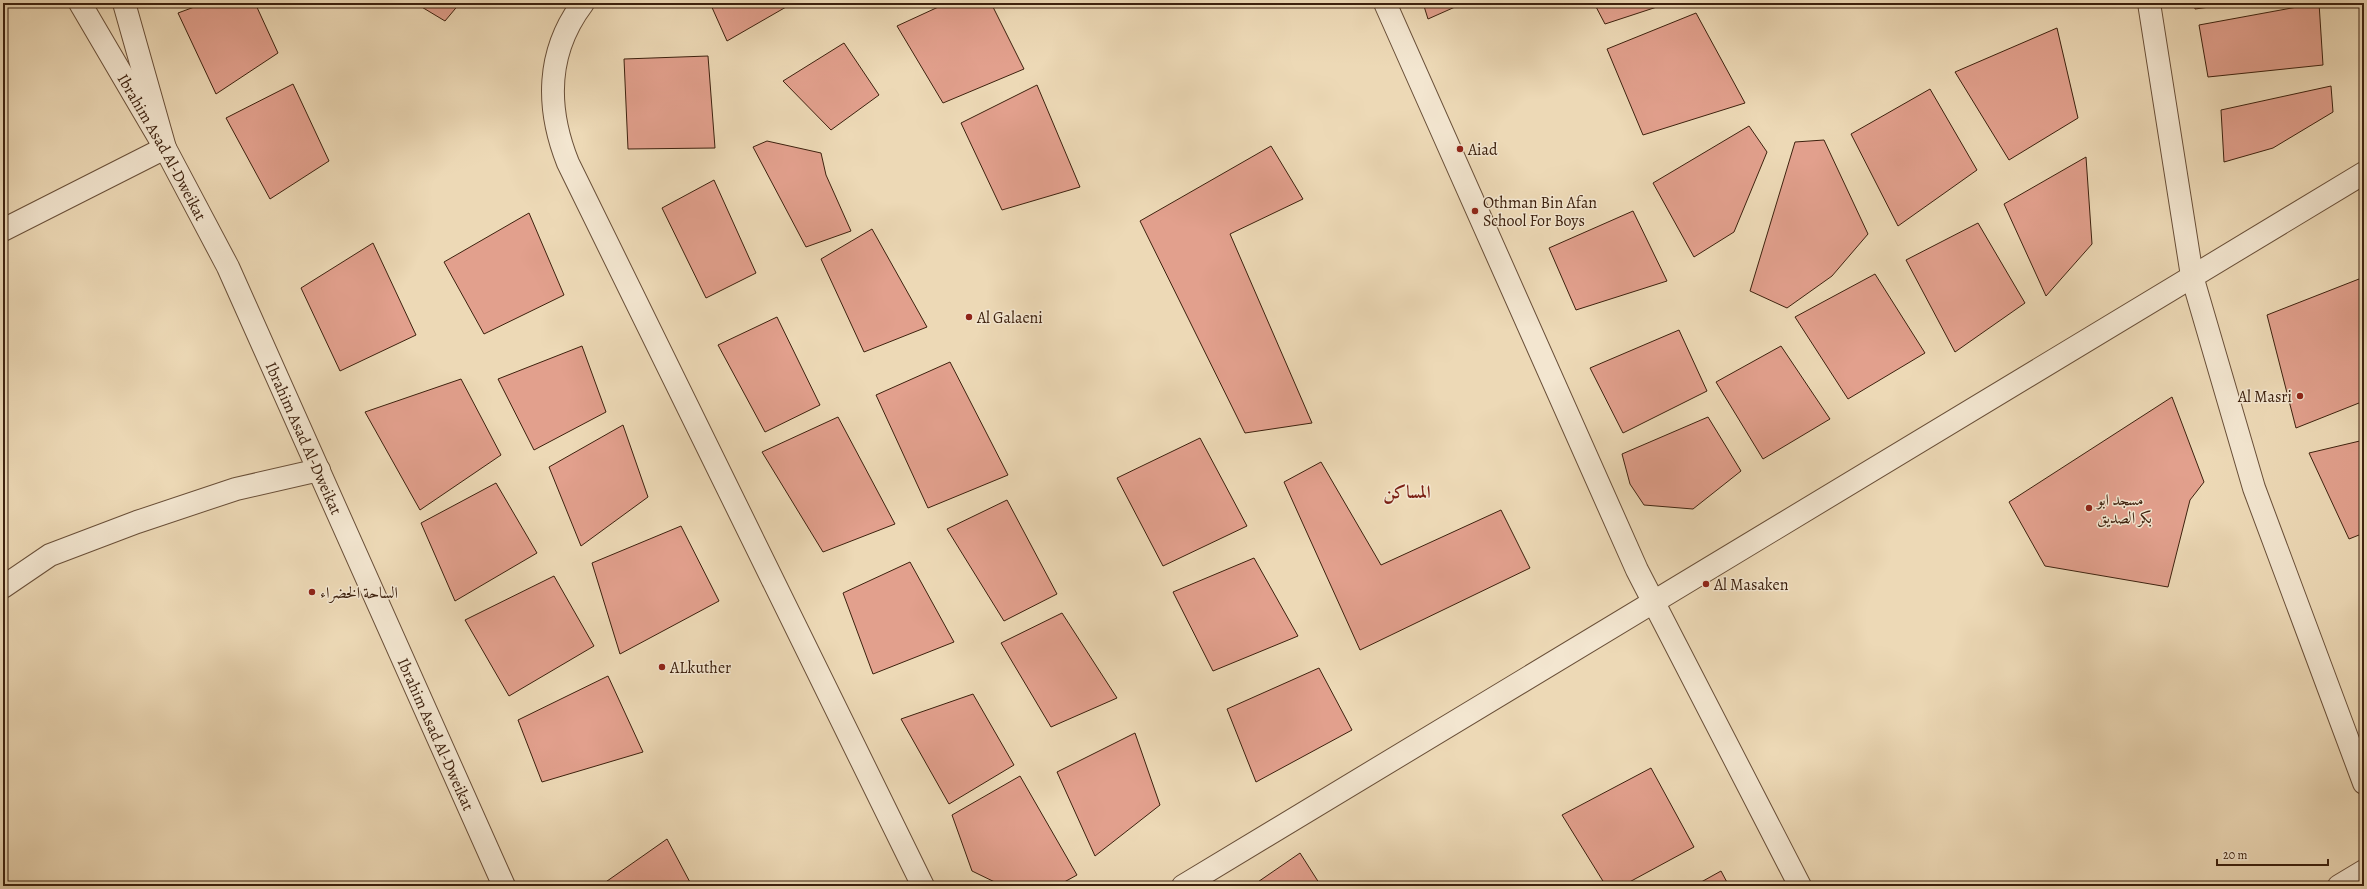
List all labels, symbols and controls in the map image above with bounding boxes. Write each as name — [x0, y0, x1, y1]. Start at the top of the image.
street label: Ibrahim Asad Al-Dweikat — [112, 70, 211, 225]
place label: Aiad — [1467, 139, 1498, 161]
marker: Aiad — [1455, 144, 1465, 154]
place label: Othman Bin Afan School For Boys — [1483, 192, 1597, 232]
marker: Othman Bin Afan School For Boys — [1470, 206, 1480, 216]
place label: Al Galaeni — [976, 307, 1043, 329]
marker: Al Galaeni — [964, 312, 974, 322]
street label: Ibrahim Asad Al-Dweikat — [260, 359, 347, 518]
place label: Al Masri — [2237, 386, 2292, 408]
marker: Al Masri — [2295, 391, 2305, 401]
district label: المساكن — [1383, 480, 1431, 504]
place label: مسجد ابو بكر الصديق — [2095, 489, 2152, 529]
marker: مسجد ابو بكر الصديق — [2084, 503, 2094, 513]
place label: Al Masaken — [1713, 574, 1789, 596]
marker: Al Masaken — [1701, 579, 1711, 589]
place label: الساحة الخضراء — [320, 582, 398, 604]
marker: الساحة الخضراء — [307, 587, 317, 597]
street label: Ibrahim Asad Al-Dweikat — [392, 655, 479, 814]
place label: ALkuther — [669, 657, 731, 679]
marker: ALkuther — [657, 662, 667, 672]
scale bar — [2217, 841, 2328, 867]
text: 20 m — [2223, 847, 2247, 863]

